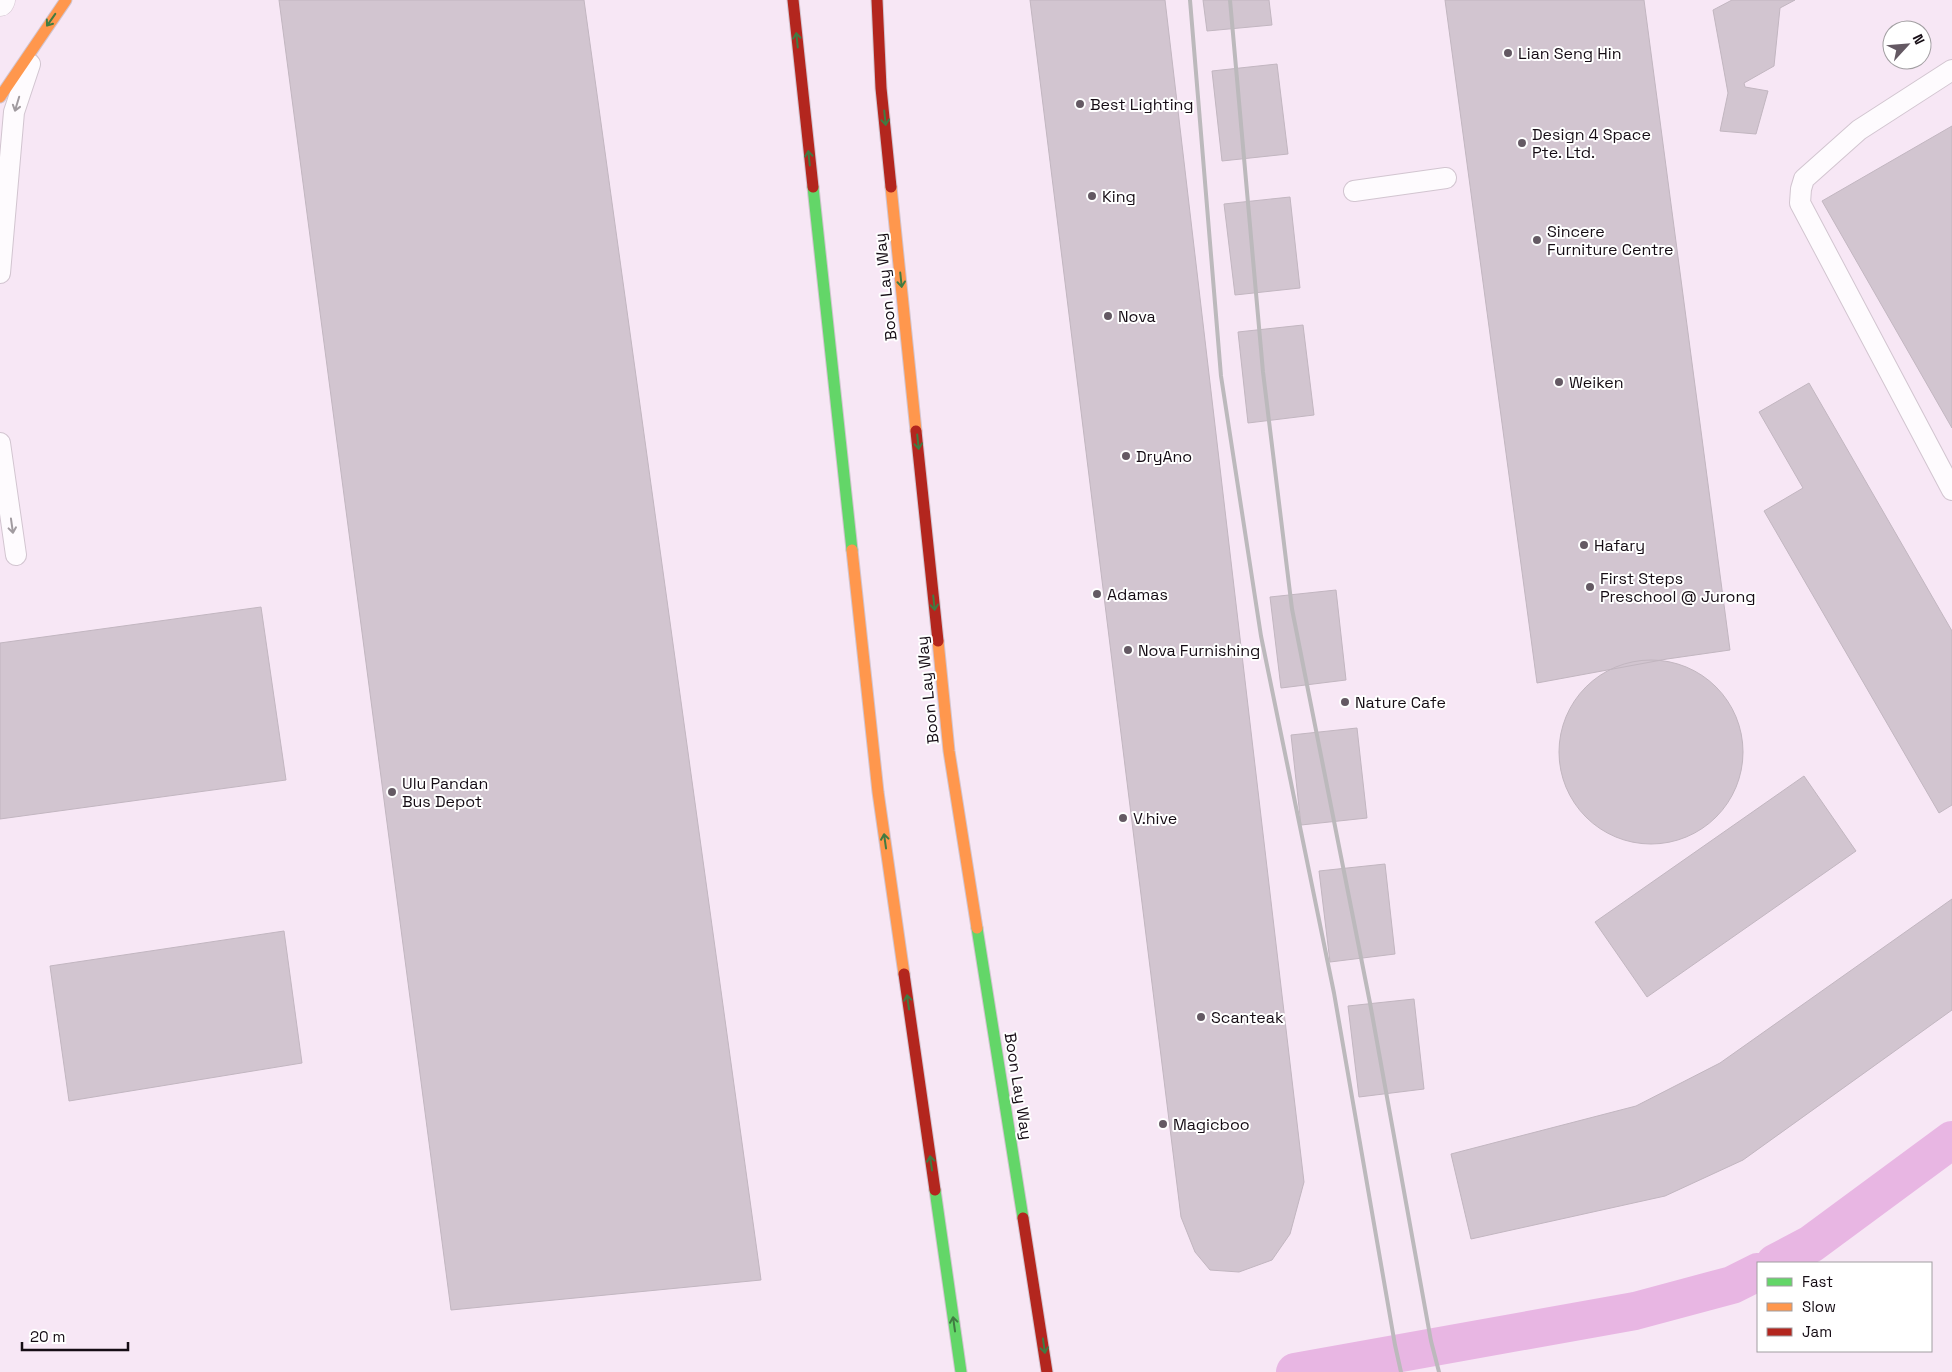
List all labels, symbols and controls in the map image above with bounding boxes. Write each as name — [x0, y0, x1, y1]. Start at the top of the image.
one-way arrow — [46, 13, 56, 27]
north arrow — [1882, 20, 1932, 70]
text: N — [1909, 31, 1929, 47]
one-way arrow — [792, 32, 802, 48]
place label: Lian Seng Hin — [1518, 43, 1621, 64]
marker: Lian Seng Hin — [1502, 47, 1514, 59]
place label: Best Lighting — [1090, 94, 1194, 115]
one-way arrow — [11, 96, 21, 112]
marker: Best Lighting — [1074, 98, 1086, 110]
one-way arrow — [880, 110, 889, 126]
place label: Design 4 Space Pte. Ltd. — [1532, 124, 1651, 163]
marker: Design 4 Space Pte. Ltd. — [1516, 137, 1528, 149]
one-way arrow — [804, 150, 814, 166]
place label: King — [1102, 186, 1136, 207]
marker: King — [1086, 190, 1098, 202]
place label: Sincere Furniture Centre — [1547, 221, 1674, 260]
street label: Boon Lay Way — [869, 232, 902, 342]
marker: Sincere Furniture Centre — [1531, 234, 1543, 246]
one-way arrow — [896, 272, 906, 288]
place label: Nova — [1118, 306, 1156, 327]
marker: Nova — [1102, 310, 1114, 322]
place label: Weiken — [1569, 372, 1624, 393]
marker: Weiken — [1553, 376, 1565, 388]
one-way arrow — [913, 434, 922, 450]
place label: DryAno — [1136, 446, 1192, 467]
marker: DryAno — [1120, 450, 1132, 462]
one-way arrow — [7, 517, 17, 533]
place label: Hafary — [1594, 535, 1645, 556]
marker: Hafary — [1578, 539, 1590, 551]
place label: First Steps Preschool @ Jurong — [1600, 568, 1756, 607]
marker: First Steps Preschool @ Jurong — [1584, 581, 1596, 593]
place label: Adamas — [1107, 584, 1168, 605]
marker: Adamas — [1091, 588, 1103, 600]
one-way arrow — [929, 595, 939, 611]
street label: Boon Lay Way — [911, 635, 944, 745]
place label: Nova Furnishing — [1138, 640, 1260, 661]
marker: Nova Furnishing — [1122, 644, 1134, 656]
place label: Nature Cafe — [1355, 692, 1446, 713]
marker: Nature Cafe — [1339, 696, 1351, 708]
place label: Ulu Pandan Bus Depot — [402, 773, 488, 812]
marker: Ulu Pandan Bus Depot — [386, 786, 398, 798]
place label: V.hive — [1133, 808, 1177, 829]
marker: V.hive — [1117, 812, 1129, 824]
one-way arrow — [879, 834, 889, 850]
one-way arrow — [903, 994, 913, 1010]
place label: Scanteak — [1211, 1007, 1284, 1028]
marker: Scanteak — [1195, 1011, 1207, 1023]
street label: Boon Lay Way — [1000, 1031, 1037, 1141]
place label: Magicboo — [1173, 1114, 1250, 1135]
marker: Magicboo — [1157, 1118, 1169, 1130]
one-way arrow — [926, 1155, 936, 1171]
legend — [1757, 1262, 1932, 1352]
text: Fast — [1802, 1272, 1833, 1291]
text: Slow — [1802, 1297, 1836, 1316]
one-way arrow — [949, 1316, 959, 1332]
scale bar — [22, 1320, 129, 1352]
text: Jam — [1802, 1322, 1832, 1341]
text: 20 m — [30, 1327, 65, 1346]
one-way arrow — [1039, 1338, 1049, 1354]

